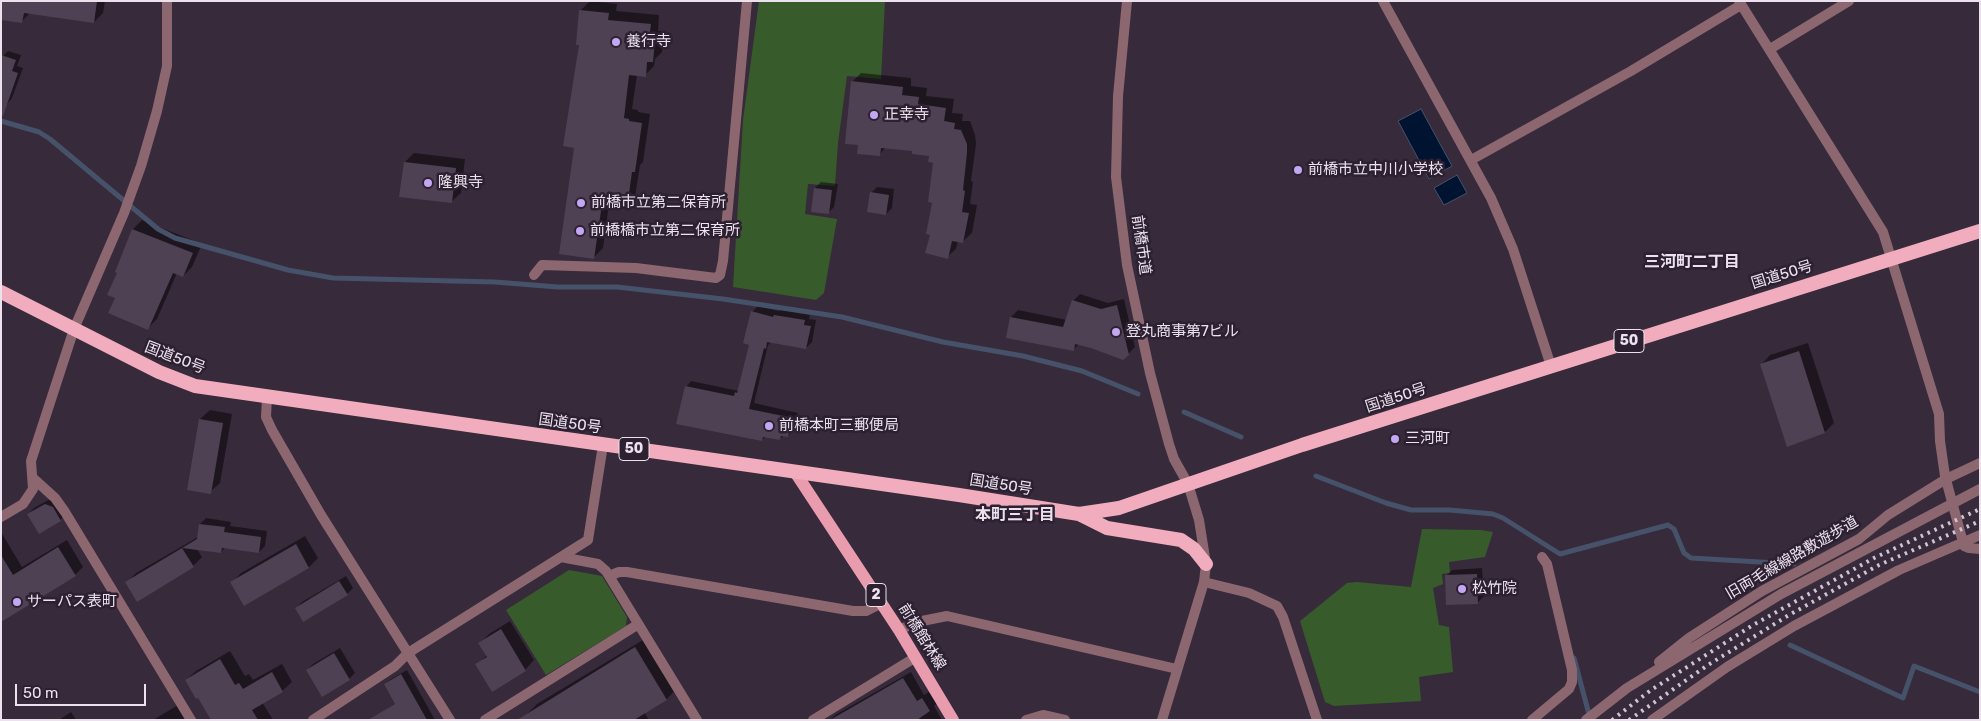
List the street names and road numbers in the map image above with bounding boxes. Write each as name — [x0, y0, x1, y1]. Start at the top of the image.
street label: 前橋市道 — [1128, 214, 1154, 276]
street label: 国道50号 — [1749, 257, 1815, 293]
road number: 50 — [1614, 330, 1644, 352]
street label: 国道50号 — [142, 338, 208, 378]
street label: 国道50号 — [1363, 380, 1429, 416]
street label: 国道50号 — [537, 411, 603, 437]
road number: 50 — [619, 438, 649, 460]
street label: 国道50号 — [968, 471, 1034, 499]
street label: 旧両毛線線路敷遊歩道 — [1723, 513, 1861, 603]
road number: 2 — [866, 584, 886, 606]
street label: 前橋館林線 — [894, 600, 950, 674]

